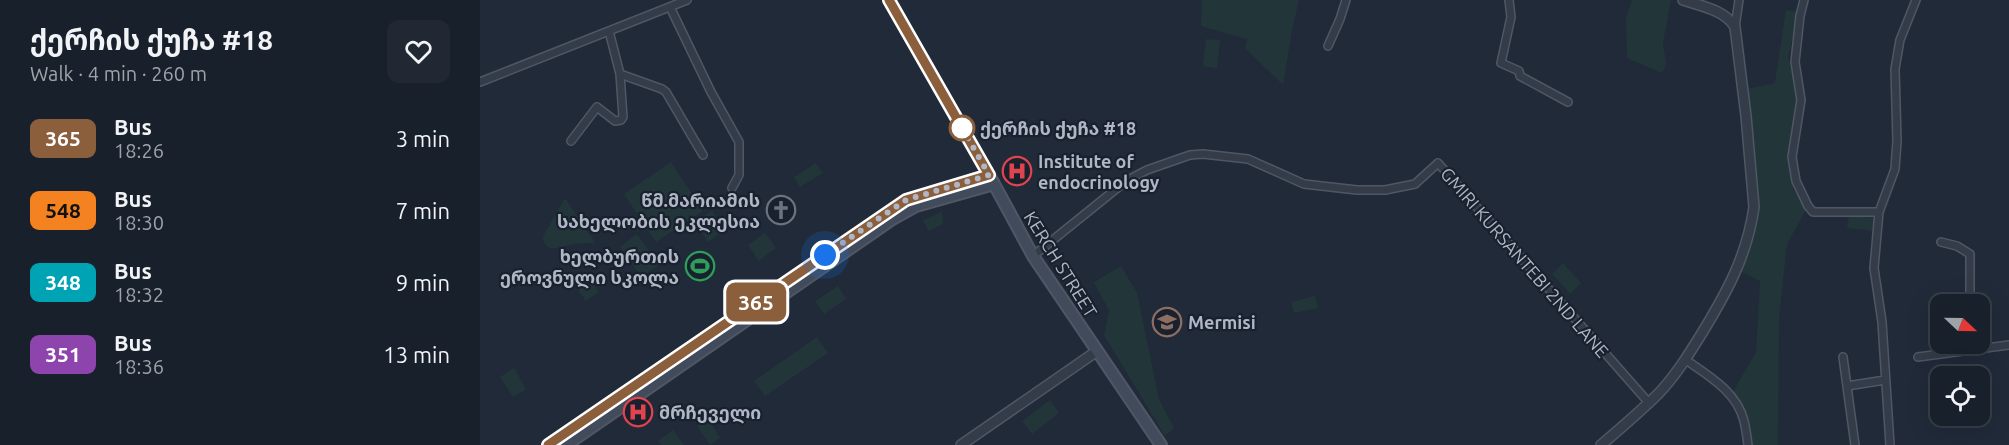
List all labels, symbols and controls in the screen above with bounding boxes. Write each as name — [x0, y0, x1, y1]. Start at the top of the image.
button: heart — [387, 20, 450, 83]
text: ქერჩის ქუჩა #18 — [30, 24, 273, 55]
text: Walk · 4 min · 260 m — [30, 62, 207, 85]
text: Bus — [114, 114, 152, 139]
marker: ქერჩის ქუჩა #18 — [949, 115, 975, 141]
place label: ქერჩის ქუჩა #18 — [980, 118, 1136, 139]
text: 365 — [45, 126, 81, 150]
text: 3 min — [396, 126, 450, 151]
text: 18:26 — [114, 139, 164, 162]
place label: Institute of endocrinology — [1038, 151, 1160, 192]
hospital icon: Institute of endocrinology — [1001, 155, 1033, 187]
street label: GMIRI KURSANTEBI 2ND LANE — [1437, 163, 1613, 361]
text: Bus — [114, 186, 152, 211]
place label: წმ.მარიამის სახელობის ეკლესია — [557, 190, 760, 233]
church icon: წმ.მარიამის სახელობის ეკლესია — [765, 194, 797, 226]
text: 548 — [45, 198, 81, 222]
text: 7 min — [396, 198, 450, 223]
street label: KERCH STREET — [1021, 208, 1101, 320]
text: 18:30 — [114, 211, 164, 234]
your location — [810, 240, 840, 270]
place label: ხელბურთის ეროვნული სკოლა — [500, 246, 679, 289]
sports icon: ხელბურთის ეროვნული სკოლა — [684, 250, 716, 282]
text: Bus — [114, 258, 152, 283]
text: 348 — [45, 270, 81, 294]
text: 9 min — [396, 270, 450, 295]
line badge: 365 — [722, 282, 790, 322]
text: 18:32 — [114, 283, 164, 306]
text: 365 — [738, 290, 774, 314]
north arrow — [1930, 294, 1990, 354]
map controls — [1930, 294, 1990, 426]
school or university icon: Mermisi — [1151, 306, 1183, 338]
place label: Mermisi — [1188, 312, 1256, 332]
text: Bus — [114, 330, 152, 355]
text: 351 — [45, 342, 81, 366]
text: 13 min — [383, 342, 450, 367]
text: 18:36 — [114, 355, 164, 378]
button: locate — [1930, 366, 1990, 426]
hospital icon: მრჩეველი — [622, 396, 654, 428]
place label: მრჩეველი — [659, 402, 761, 424]

